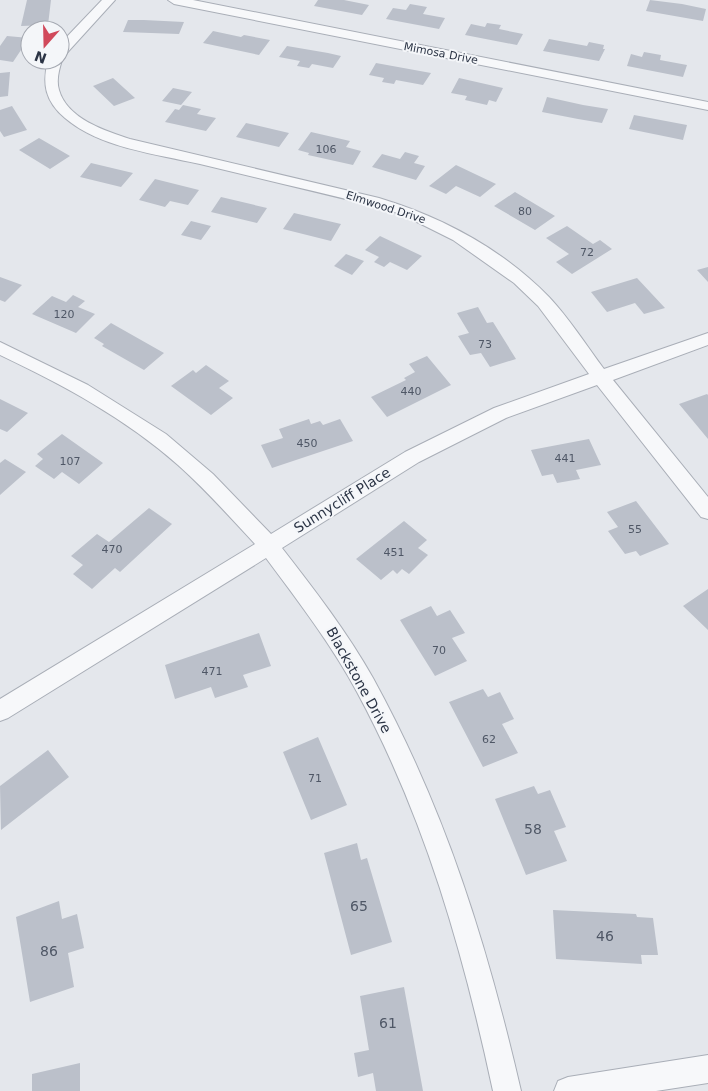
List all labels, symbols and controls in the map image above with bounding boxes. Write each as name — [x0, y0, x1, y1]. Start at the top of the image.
north arrow — [20, 20, 70, 70]
street label: Mimosa Drive — [403, 40, 479, 67]
text: N — [32, 48, 49, 67]
house number: 106 — [316, 143, 337, 156]
street label: Elmwood Drive — [344, 188, 428, 227]
house number: 80 — [518, 205, 532, 218]
house number: 72 — [580, 246, 594, 259]
house number: 120 — [54, 308, 75, 321]
house number: 73 — [478, 338, 492, 351]
house number: 440 — [401, 385, 422, 398]
house number: 450 — [297, 437, 318, 450]
house number: 441 — [555, 452, 576, 465]
house number: 107 — [60, 455, 81, 468]
street label: Sunnycliff Place — [291, 464, 393, 536]
house number: 55 — [628, 523, 642, 536]
house number: 470 — [102, 543, 123, 556]
house number: 451 — [384, 546, 405, 559]
street label: Blackstone Drive — [323, 624, 395, 736]
house number: 70 — [432, 644, 446, 657]
house number: 471 — [202, 665, 223, 678]
house number: 62 — [482, 733, 496, 746]
house number: 71 — [308, 772, 322, 785]
house number: 58 — [524, 821, 542, 837]
house number: 65 — [350, 898, 368, 914]
house number: 46 — [596, 928, 614, 944]
house number: 86 — [40, 943, 58, 959]
house number: 61 — [379, 1015, 397, 1031]

